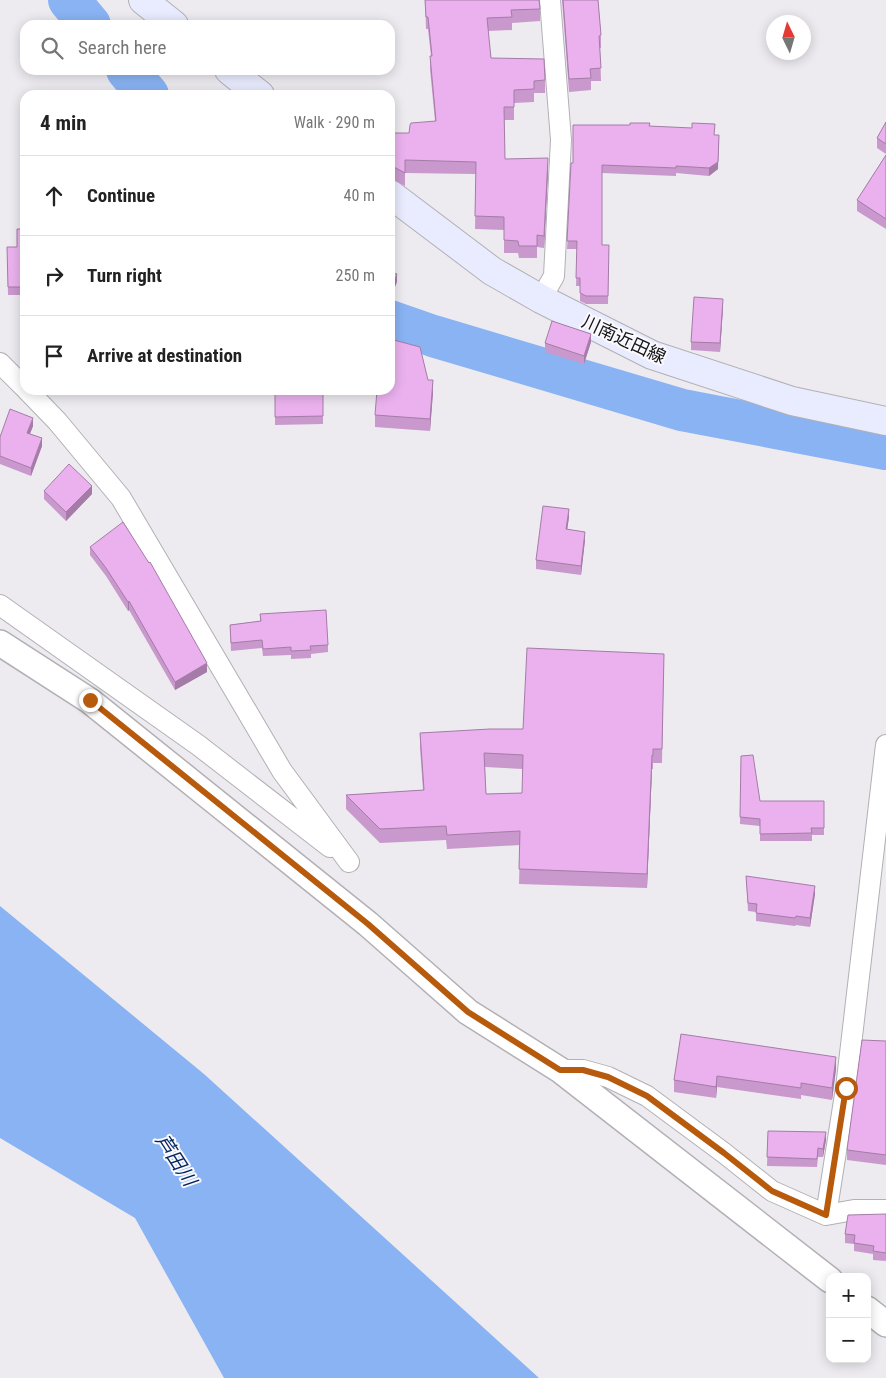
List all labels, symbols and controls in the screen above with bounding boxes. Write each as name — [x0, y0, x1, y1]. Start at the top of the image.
north arrow — [766, 15, 811, 60]
search box — [20, 20, 395, 75]
icon: search — [38, 34, 66, 62]
text: Search here — [78, 36, 166, 59]
text: 4 min — [40, 111, 87, 135]
text: Walk · 290 m — [294, 113, 375, 132]
icon: ahead — [40, 182, 68, 210]
text: Continue — [87, 184, 155, 207]
text: 40 m — [343, 186, 375, 205]
icon: right — [40, 262, 68, 290]
text: Turn right — [87, 264, 162, 287]
text: 250 m — [336, 266, 375, 285]
street label: 川南近田線 — [579, 310, 669, 368]
icon: arrive — [40, 342, 68, 370]
text: Arrive at destination — [87, 344, 242, 367]
route end — [79, 689, 102, 712]
route start — [835, 1077, 858, 1100]
water label: 芦田川 — [151, 1130, 202, 1192]
map controls — [826, 1273, 871, 1363]
button: + — [826, 1273, 871, 1318]
button: − — [826, 1318, 871, 1363]

